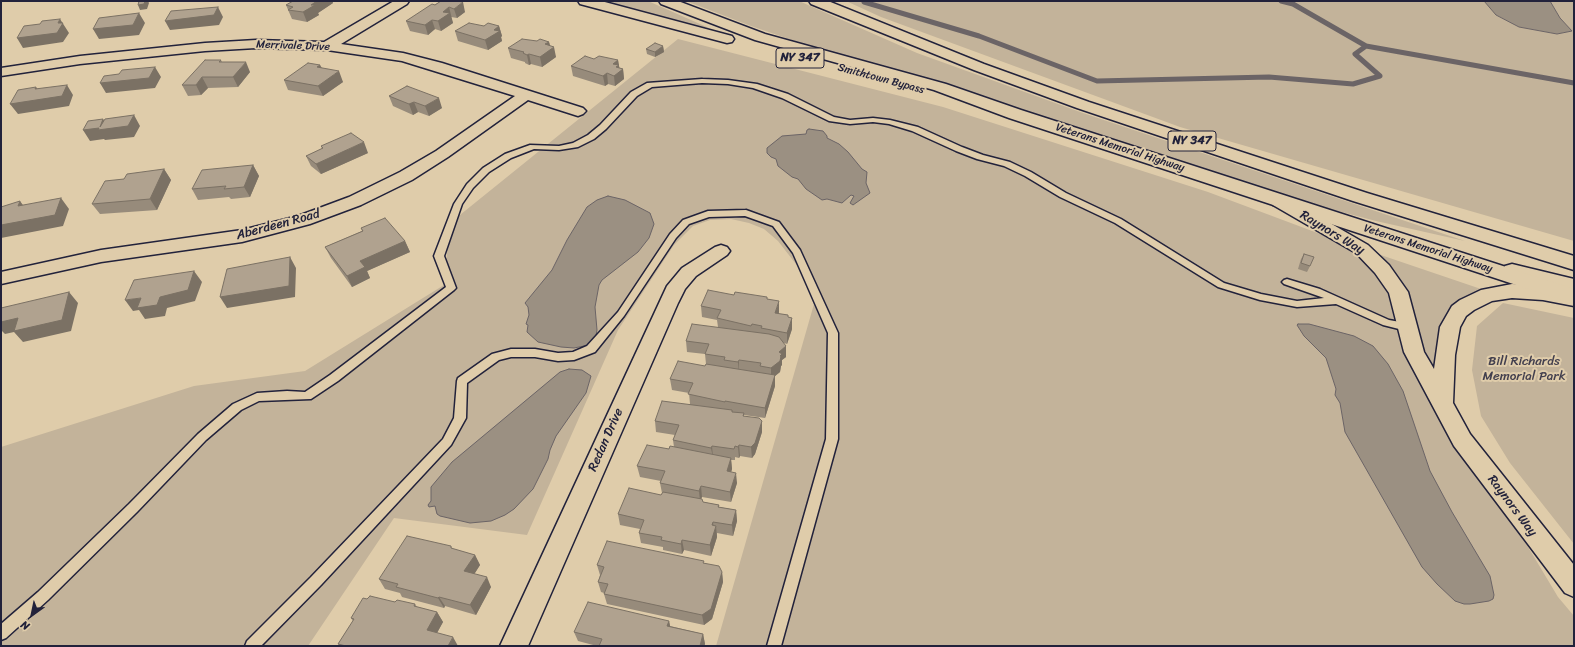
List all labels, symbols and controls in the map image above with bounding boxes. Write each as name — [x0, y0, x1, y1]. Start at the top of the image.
street label: Merrivale Drive — [256, 38, 330, 54]
road number: NY 347 — [776, 48, 824, 68]
street label: Smithtown Bypass — [836, 61, 926, 97]
street label: Veterans Memorial Highway — [1054, 121, 1186, 175]
road number: NY 347 — [1168, 131, 1216, 151]
street label: Aberdeen Road — [235, 206, 321, 244]
street label: Raynors Way — [1297, 208, 1367, 258]
street label: Veterans Memorial Highway — [1362, 222, 1494, 276]
park label: Bill Richards Memorial Park — [1482, 354, 1566, 385]
street label: Redan Drive — [585, 406, 627, 474]
street label: Raynors Way — [1484, 472, 1540, 540]
north arrow — [12, 595, 52, 635]
text: N — [17, 615, 34, 636]

